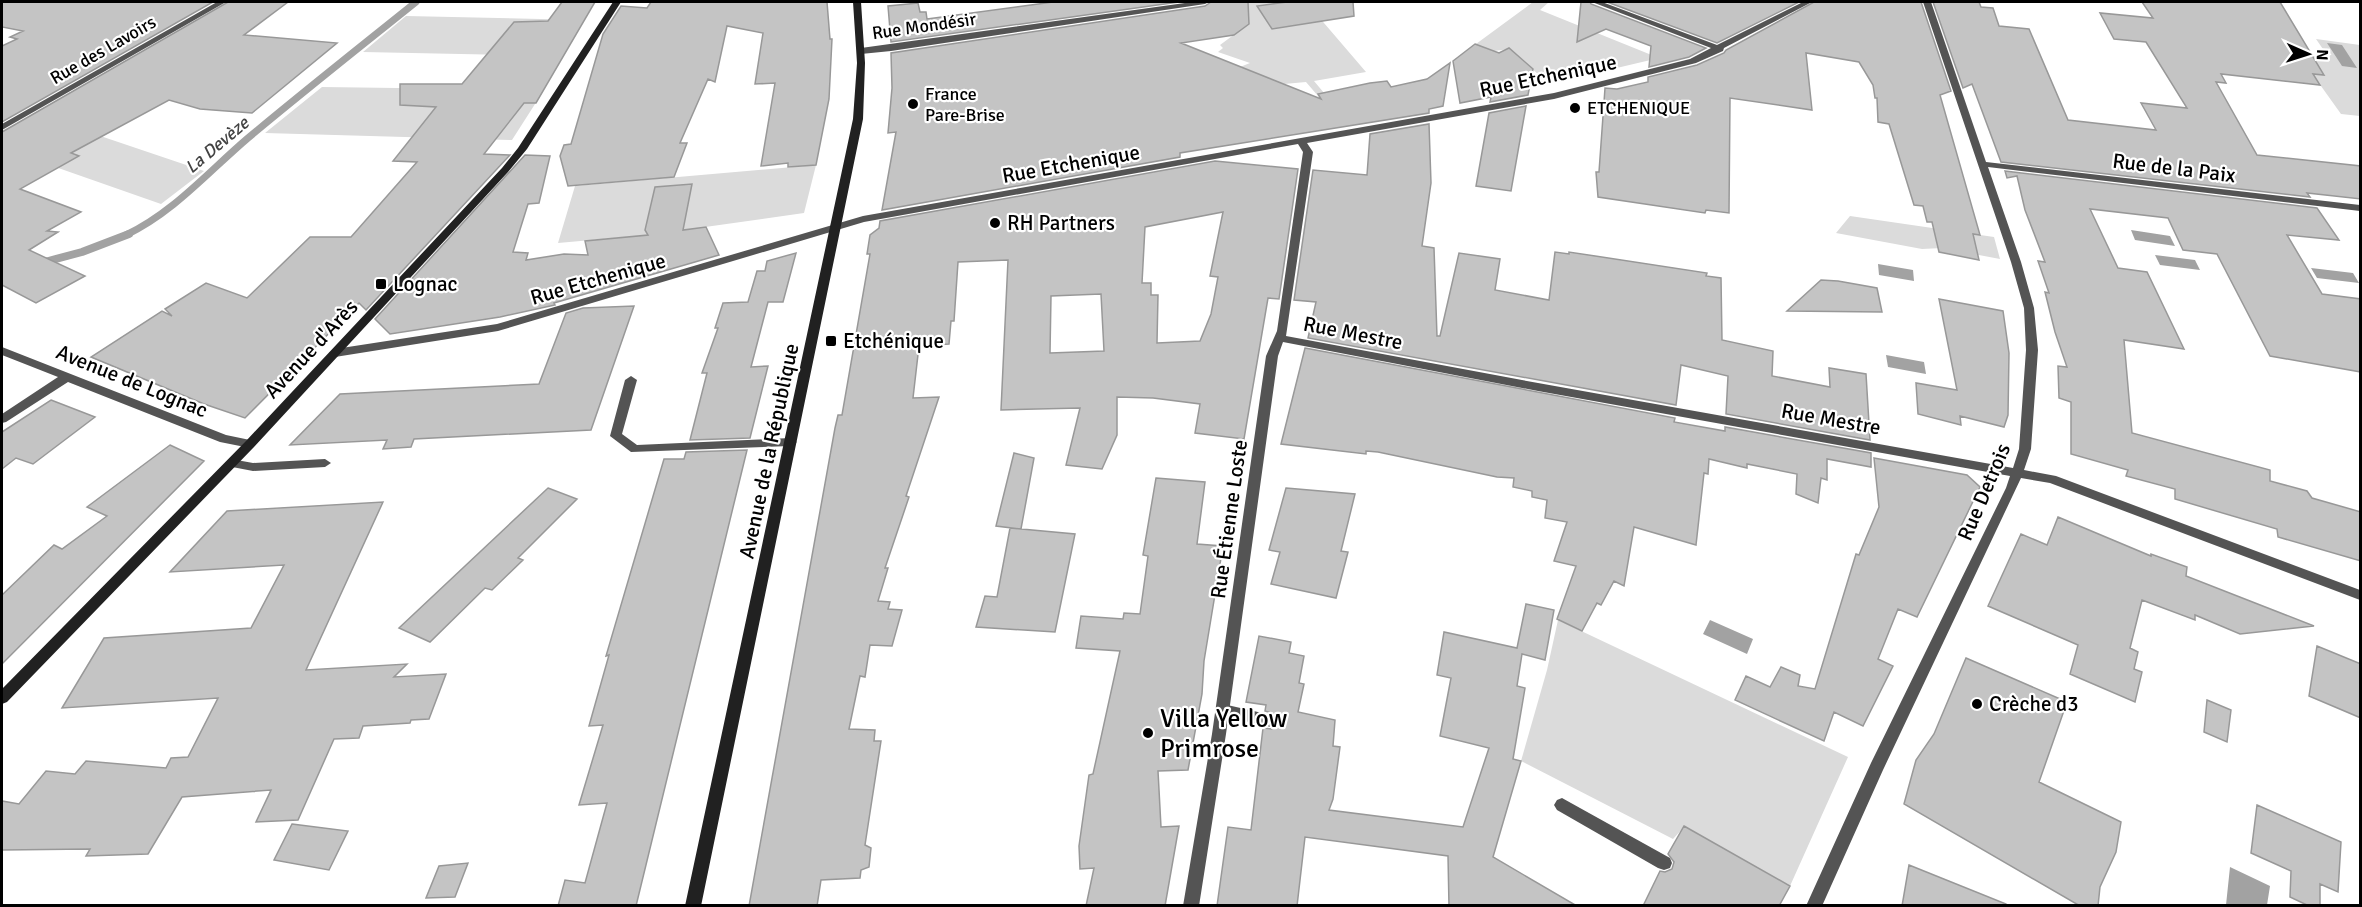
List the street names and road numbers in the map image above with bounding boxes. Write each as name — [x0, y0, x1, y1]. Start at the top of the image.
street label: Rue Mondésir — [871, 8, 978, 44]
street label: Rue des Lavoirs — [46, 11, 160, 89]
street label: Rue Etchenique — [1477, 49, 1619, 103]
street label: Rue Etchenique — [1000, 139, 1142, 189]
street label: Rue de la Paix — [2111, 148, 2237, 188]
street label: Rue Etchenique — [527, 247, 669, 311]
street label: Avenue d'Arès — [259, 294, 363, 404]
street label: Rue Mestre — [1301, 311, 1405, 355]
street label: Avenue de Lognac — [53, 339, 212, 423]
street label: Avenue de la République — [733, 341, 805, 561]
street label: Rue Mestre — [1779, 397, 1883, 441]
street label: Rue Étienne Loste — [1205, 438, 1253, 600]
street label: Rue Detrois — [1952, 439, 2016, 545]

